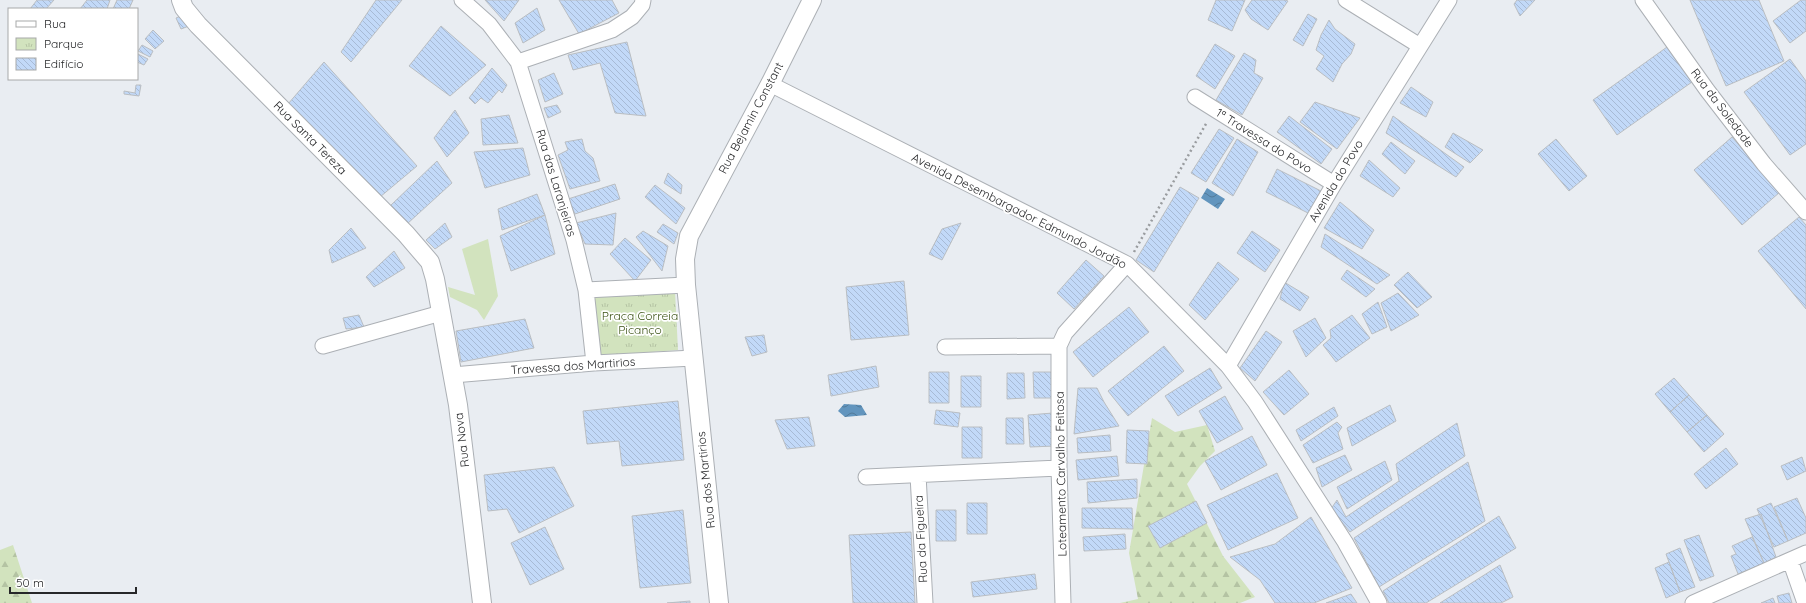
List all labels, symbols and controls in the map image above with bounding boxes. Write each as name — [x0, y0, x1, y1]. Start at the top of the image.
legend — [8, 8, 138, 80]
text: Rua — [44, 16, 66, 31]
text: Parque — [44, 36, 84, 51]
text: Edifício — [44, 56, 84, 71]
street label: Rua Bejamin Constant — [715, 59, 786, 176]
street label: Rua da Soledade — [1688, 65, 1757, 150]
street label: Rua Santa Tereza — [271, 98, 350, 177]
street label: 1ª Travessa do Povo — [1213, 105, 1315, 176]
street label: Rua das Laranjeiras — [533, 128, 580, 238]
street label: Avenida do Povo — [1305, 137, 1366, 225]
street label: Avenida Desembargador Edmundo Jordão — [909, 149, 1129, 272]
park label: Praça Correia Picanço — [602, 308, 678, 337]
street label: Travessa dos Martirios — [510, 354, 636, 377]
street label: Loteamento Carvalho Feitosa — [1052, 391, 1069, 557]
street label: Rua Nova — [451, 412, 472, 468]
street label: Rua dos Martirios — [693, 431, 718, 529]
street label: Rua da Figueira — [911, 495, 930, 583]
scale bar — [10, 569, 136, 595]
text: 50 m — [16, 575, 44, 590]

